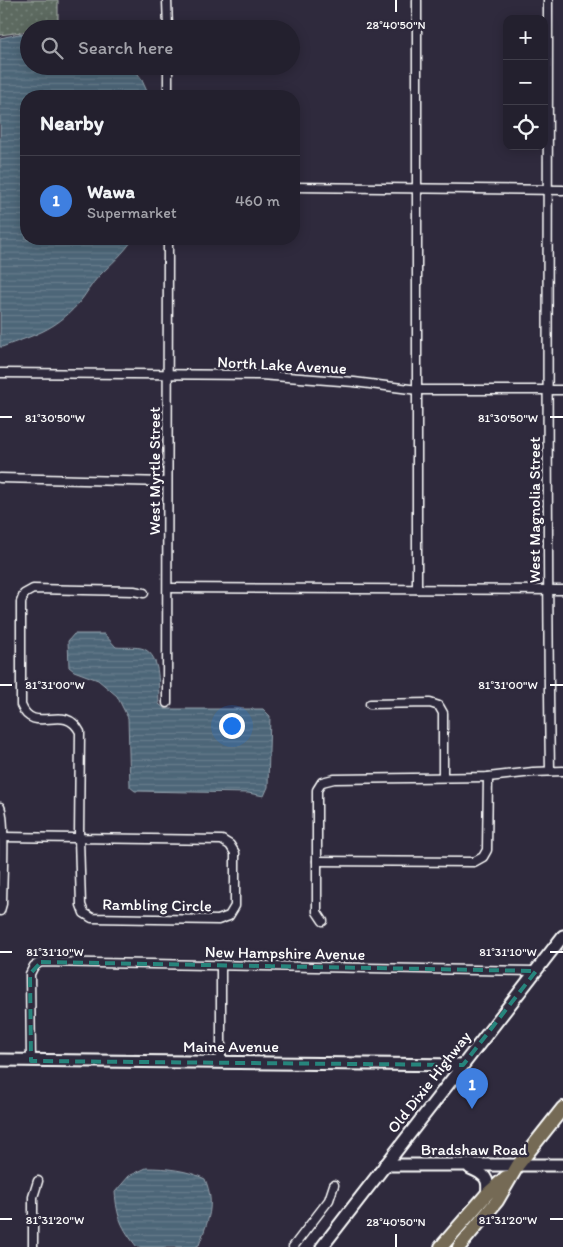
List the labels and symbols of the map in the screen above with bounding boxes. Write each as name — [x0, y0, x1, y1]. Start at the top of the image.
text: 28°40'50"N — [366, 18, 426, 32]
street label: North Lake Avenue — [217, 352, 348, 378]
street label: West Myrtle Street — [145, 407, 164, 535]
text: 81°30'50"W — [25, 411, 85, 425]
text: 81°30'50"W — [478, 411, 538, 425]
street label: West Magnolia Street — [525, 437, 544, 583]
text: 81°31'00"W — [25, 678, 85, 692]
text: 81°31'00"W — [478, 678, 538, 692]
your location — [219, 713, 245, 739]
street label: Rambling Circle — [102, 895, 212, 915]
street label: New Hampshire Avenue — [205, 942, 365, 964]
text: 81°31'10"W — [26, 945, 84, 959]
text: 81°31'10"W — [479, 945, 537, 959]
street label: Old Dixie Highway — [383, 1027, 475, 1137]
street label: Maine Avenue — [183, 1037, 279, 1056]
pin: 1 — [456, 1068, 488, 1109]
street label: Bradshaw Road — [421, 1140, 528, 1159]
text: 81°31'20"W — [26, 1213, 84, 1227]
text: 81°31'20"W — [479, 1213, 537, 1227]
text: 28°40'50"N — [366, 1215, 426, 1229]

